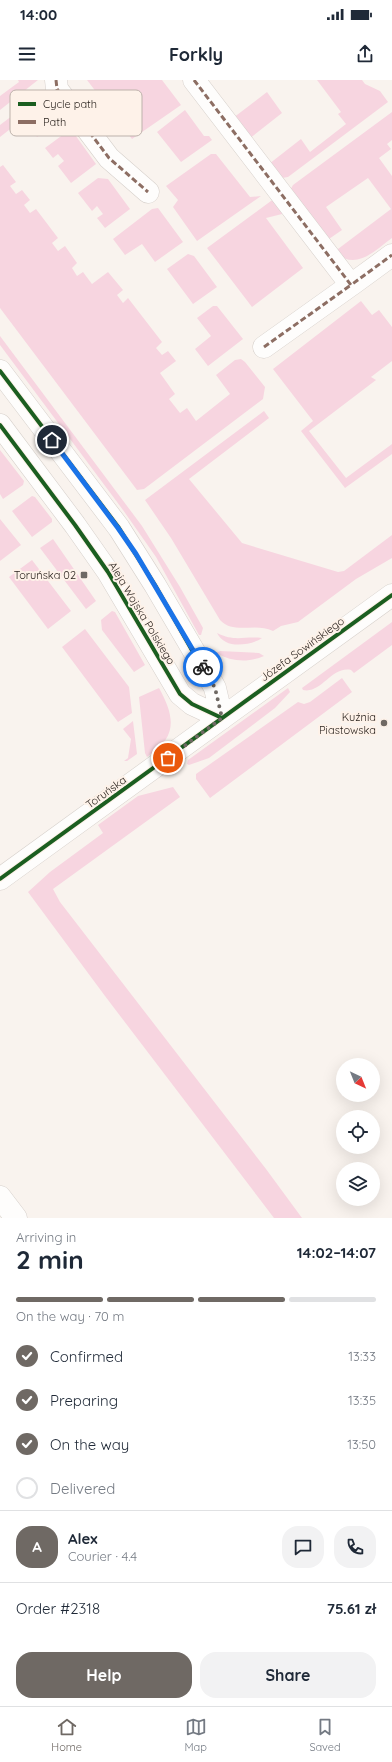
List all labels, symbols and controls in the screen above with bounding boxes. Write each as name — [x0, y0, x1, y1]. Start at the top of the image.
text: 14:00 — [20, 5, 57, 24]
icon: menu — [16, 43, 38, 65]
text: Forkly — [169, 43, 223, 66]
icon: share — [354, 43, 376, 65]
legend — [10, 90, 142, 136]
text: Cycle path — [43, 97, 97, 111]
text: Path — [43, 115, 66, 129]
pin — [35, 423, 69, 457]
icon: home — [41, 429, 63, 451]
street label: Aleja Wojska Polskiego — [106, 559, 178, 667]
place label: Toruńska 02 — [14, 568, 76, 582]
marker: Toruńska 02 — [79, 570, 89, 580]
street label: Józefa Sowińskiego — [257, 614, 347, 684]
courier — [183, 647, 223, 687]
icon: bike — [192, 656, 214, 678]
place label: Kuźnia Piastowska — [319, 710, 376, 737]
marker: Kuźnia Piastowska — [379, 718, 389, 728]
pin — [151, 741, 185, 775]
icon: bag — [157, 747, 179, 769]
street label: Toruńska — [83, 773, 129, 811]
north arrow — [336, 1058, 380, 1102]
map controls — [336, 1058, 380, 1206]
button: locate — [336, 1110, 380, 1154]
button: layers — [336, 1162, 380, 1206]
text: Arriving in — [16, 1229, 76, 1245]
text: 2 min — [16, 1243, 84, 1276]
text: 14:02–14:07 — [297, 1243, 376, 1262]
text: On the way · 70 m — [16, 1308, 124, 1324]
icon: check — [16, 1345, 38, 1367]
text: Confirmed — [50, 1347, 123, 1366]
text: 13:33 — [348, 1348, 376, 1364]
icon: check — [16, 1389, 38, 1411]
text: Preparing — [50, 1391, 118, 1410]
text: 13:35 — [348, 1392, 376, 1408]
icon: check — [16, 1433, 38, 1455]
text: On the way — [50, 1435, 129, 1454]
text: 13:50 — [347, 1436, 376, 1452]
text: Delivered — [50, 1479, 115, 1498]
button: chat — [282, 1526, 324, 1568]
button: phone — [334, 1526, 376, 1568]
text: Alex — [68, 1529, 98, 1548]
text: A — [32, 1537, 42, 1556]
text: Courier · 4.4 — [68, 1548, 137, 1564]
text: Order #2318 — [16, 1599, 100, 1618]
text: 75.61 zł — [327, 1599, 376, 1618]
button: Help — [16, 1652, 192, 1698]
button: Share — [200, 1652, 376, 1698]
tab: Home — [51, 1716, 82, 1754]
tab: Map — [184, 1716, 207, 1754]
tab: Saved — [309, 1716, 341, 1754]

